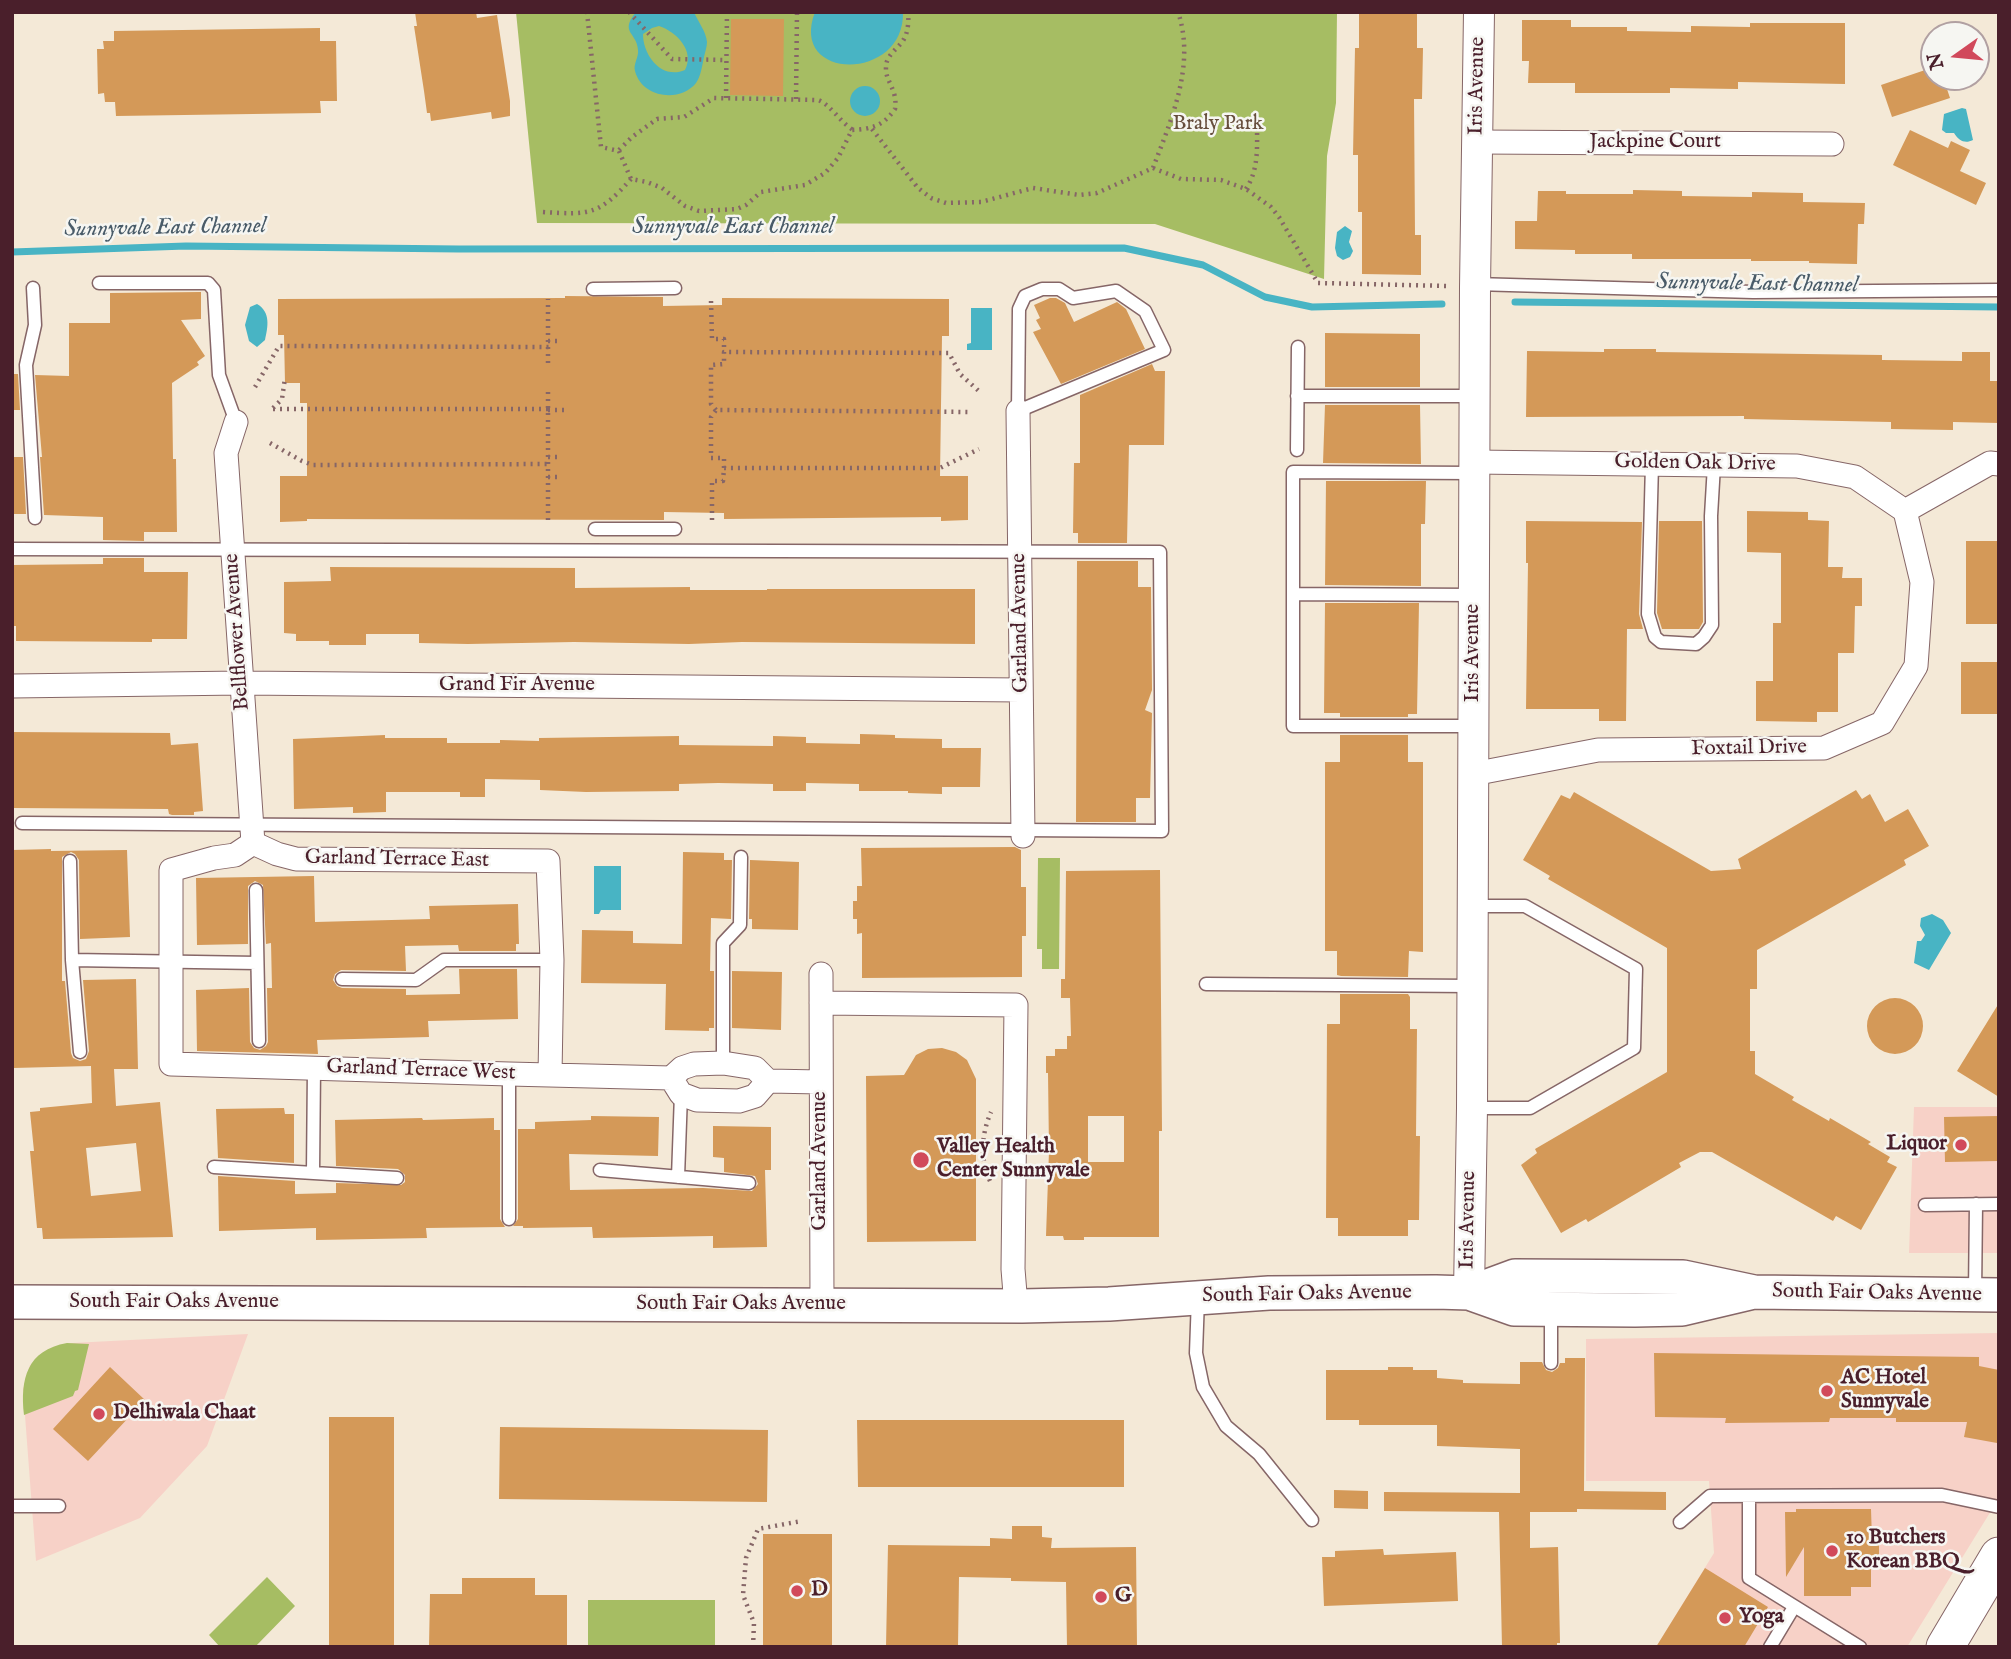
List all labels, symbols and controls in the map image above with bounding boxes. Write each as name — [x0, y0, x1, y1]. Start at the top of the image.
north arrow — [1920, 21, 1990, 91]
street label: Iris Avenue — [1465, 37, 1491, 135]
text: N — [1923, 50, 1950, 72]
park label: Braly Park — [1172, 112, 1264, 138]
street label: Jackpine Court — [1589, 130, 1721, 156]
water label: Sunnyvale East Channel — [64, 213, 266, 245]
water label: Sunnyvale East Channel — [632, 214, 834, 242]
water label: Sunnyvale East Channel — [1656, 269, 1858, 301]
street label: Golden Oak Drive — [1614, 450, 1776, 478]
street label: Bellflower Avenue — [220, 553, 256, 711]
street label: Garland Avenue — [1007, 553, 1035, 693]
street label: Iris Avenue — [1461, 604, 1487, 702]
street label: Grand Fir Avenue — [439, 673, 595, 699]
street label: Foxtail Drive — [1691, 735, 1807, 763]
street label: Garland Terrace East — [305, 846, 489, 874]
street label: Garland Terrace West — [326, 1055, 516, 1087]
street label: Garland Avenue — [808, 1091, 834, 1231]
place label: Liquor — [1886, 1132, 1947, 1158]
place label: Valley Health Center Sunnyvale — [937, 1135, 1090, 1185]
marker: Liquor — [1953, 1137, 1969, 1153]
marker: Valley Health Center Sunnyvale — [911, 1150, 931, 1170]
street label: Iris Avenue — [1456, 1171, 1482, 1269]
street label: South Fair Oaks Avenue — [1772, 1280, 1982, 1308]
street label: South Fair Oaks Avenue — [1202, 1281, 1412, 1309]
street label: South Fair Oaks Avenue — [69, 1290, 279, 1316]
street label: South Fair Oaks Avenue — [636, 1292, 846, 1318]
place label: AC Hotel Sunnyvale — [1841, 1366, 1929, 1416]
marker: AC Hotel Sunnyvale — [1819, 1383, 1835, 1399]
place label: Delhiwala Chaat — [113, 1401, 256, 1427]
marker: Delhiwala Chaat — [91, 1406, 107, 1422]
place label: 10 Butchers Korean BBQ — [1846, 1526, 1959, 1576]
marker: 10 Butchers Korean BBQ — [1824, 1543, 1840, 1559]
place label: D — [811, 1578, 828, 1604]
marker: D — [789, 1583, 805, 1599]
place label: G — [1115, 1584, 1132, 1610]
marker: G — [1093, 1589, 1109, 1605]
place label: Yoga — [1739, 1605, 1784, 1631]
marker: Yoga — [1717, 1610, 1733, 1626]

